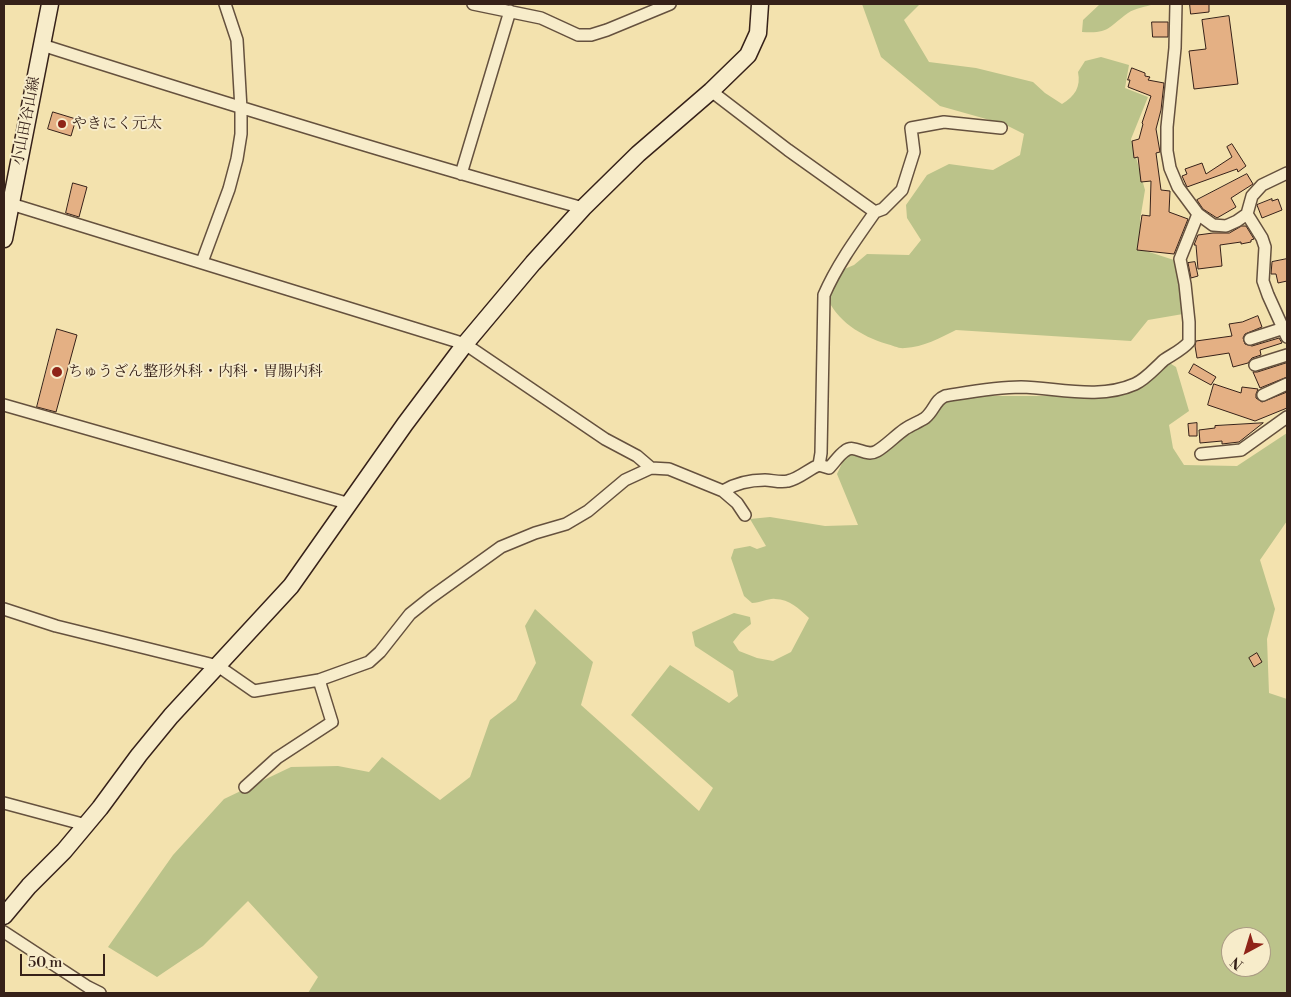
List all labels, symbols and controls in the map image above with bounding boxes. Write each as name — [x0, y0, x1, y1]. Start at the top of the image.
street label: 小山田谷山線 — [10, 75, 44, 167]
place label: やきにく元太 — [72, 115, 162, 133]
marker: やきにく元太 — [56, 118, 68, 130]
place label: ちゅうざん整形外科・内科・胃腸内科 — [68, 363, 323, 381]
marker: ちゅうざん整形外科・内科・胃腸内科 — [50, 365, 64, 379]
north arrow — [1221, 927, 1271, 977]
scale bar — [22, 944, 108, 976]
text: N — [1227, 952, 1247, 973]
text: 50 m — [28, 953, 62, 972]

